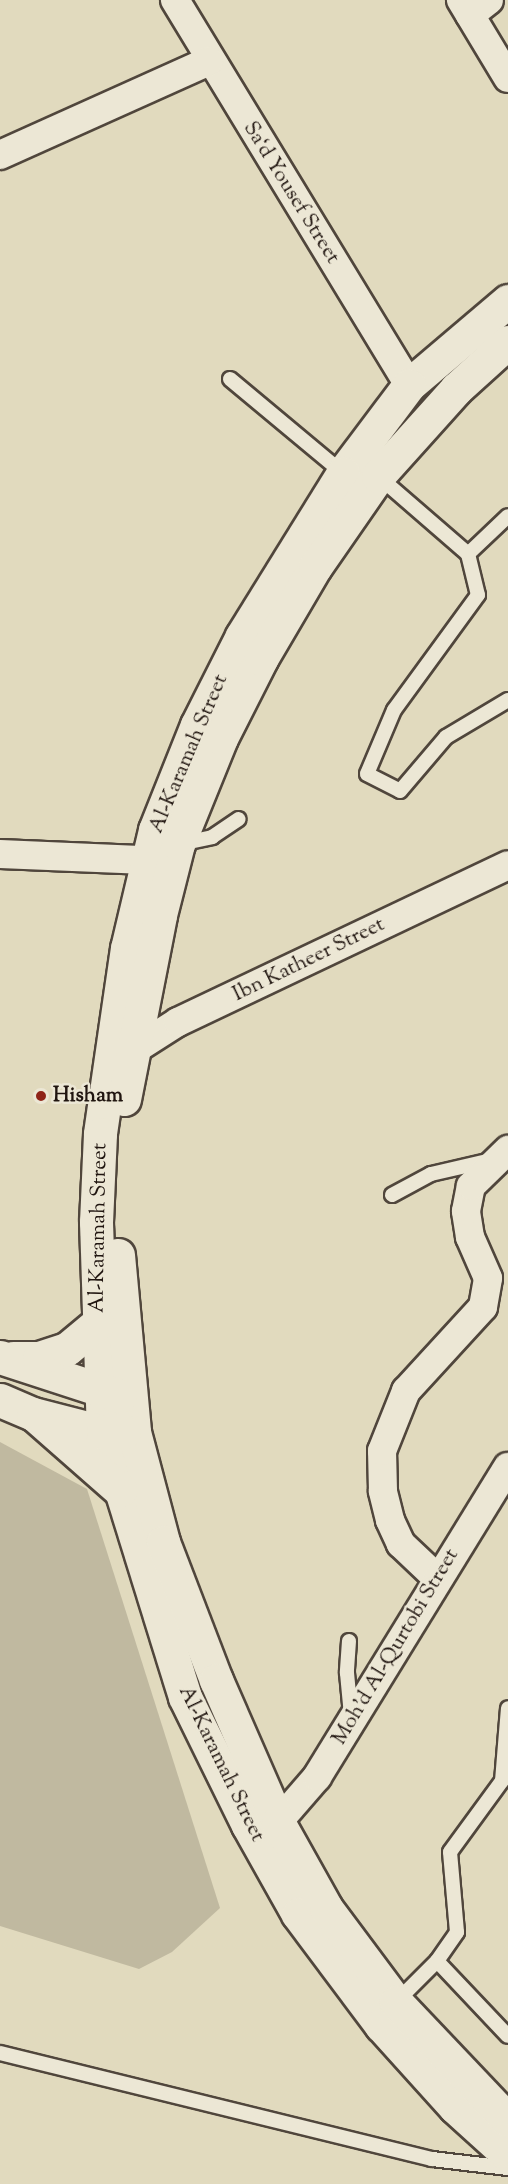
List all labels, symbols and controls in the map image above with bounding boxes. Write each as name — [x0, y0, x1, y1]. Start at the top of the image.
street label: Sa‘d Yousef Street — [237, 117, 345, 269]
street label: Al-Karamah Street — [144, 671, 234, 837]
street label: Ibn Katheer Street — [229, 912, 389, 1008]
place label: Hisham — [53, 1083, 123, 1109]
marker: Hisham — [34, 1089, 48, 1103]
street label: Al-Karamah Street — [85, 1143, 113, 1313]
street label: Moh'd Al-Qurtobi Street — [327, 1544, 465, 1750]
street label: Al-Karamah Street — [172, 1682, 270, 1846]

